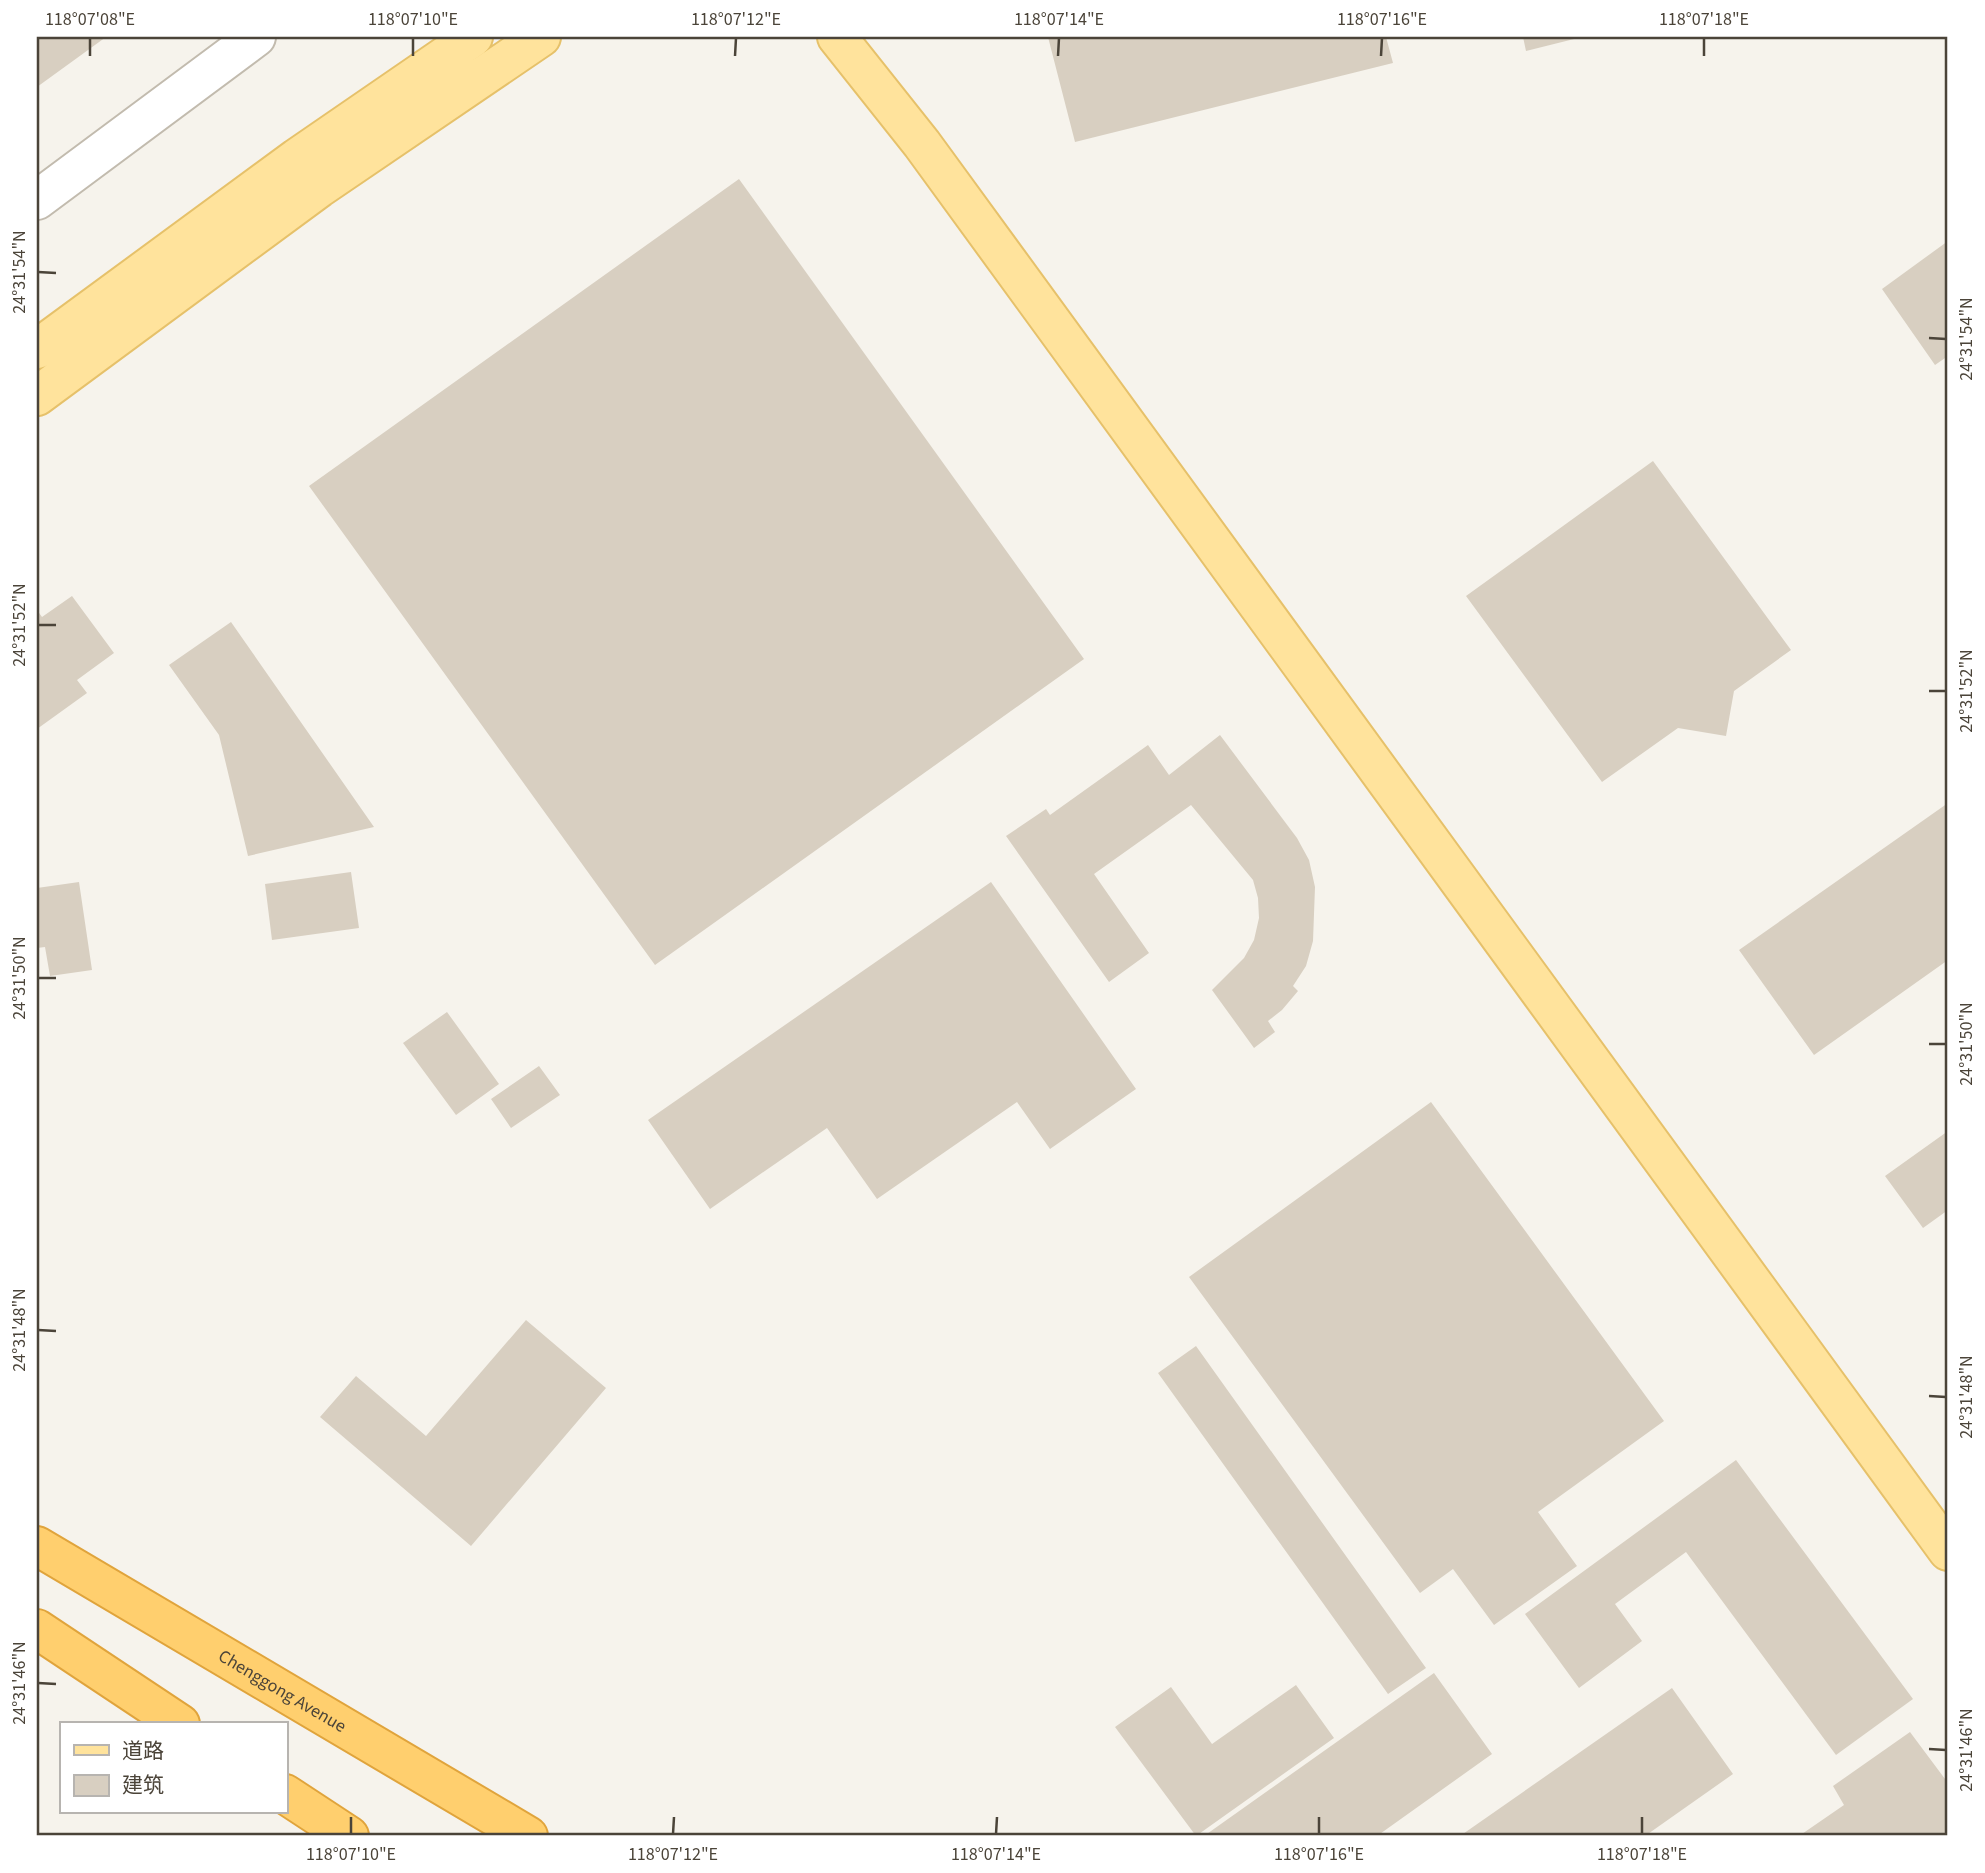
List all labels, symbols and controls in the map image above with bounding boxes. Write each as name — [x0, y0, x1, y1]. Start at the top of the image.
text: 118°07'08"E — [45, 7, 135, 32]
text: 118°07'10"E — [368, 7, 458, 32]
text: 118°07'12"E — [691, 7, 781, 32]
text: 118°07'14"E — [1014, 7, 1104, 32]
text: 118°07'16"E — [1337, 7, 1427, 32]
text: 118°07'18"E — [1659, 7, 1749, 32]
text: 24°31'54"N — [7, 230, 32, 314]
text: 24°31'54"N — [1954, 297, 1979, 381]
text: 24°31'52"N — [7, 583, 32, 667]
text: 24°31'52"N — [1954, 649, 1979, 733]
text: 24°31'50"N — [7, 936, 32, 1020]
text: 24°31'50"N — [1954, 1002, 1979, 1086]
text: 24°31'48"N — [7, 1288, 32, 1372]
text: 24°31'48"N — [1954, 1355, 1979, 1439]
text: 24°31'46"N — [7, 1641, 32, 1725]
street label: Chenggong Avenue — [214, 1643, 351, 1739]
text: 24°31'46"N — [1954, 1708, 1979, 1792]
legend — [60, 1722, 287, 1814]
text: 道路 — [122, 1736, 164, 1766]
text: 建筑 — [122, 1770, 164, 1800]
text: 118°07'10"E — [306, 1842, 396, 1867]
text: 118°07'12"E — [628, 1842, 718, 1867]
text: 118°07'14"E — [951, 1842, 1041, 1867]
text: 118°07'16"E — [1274, 1842, 1364, 1867]
text: 118°07'18"E — [1597, 1842, 1687, 1867]

